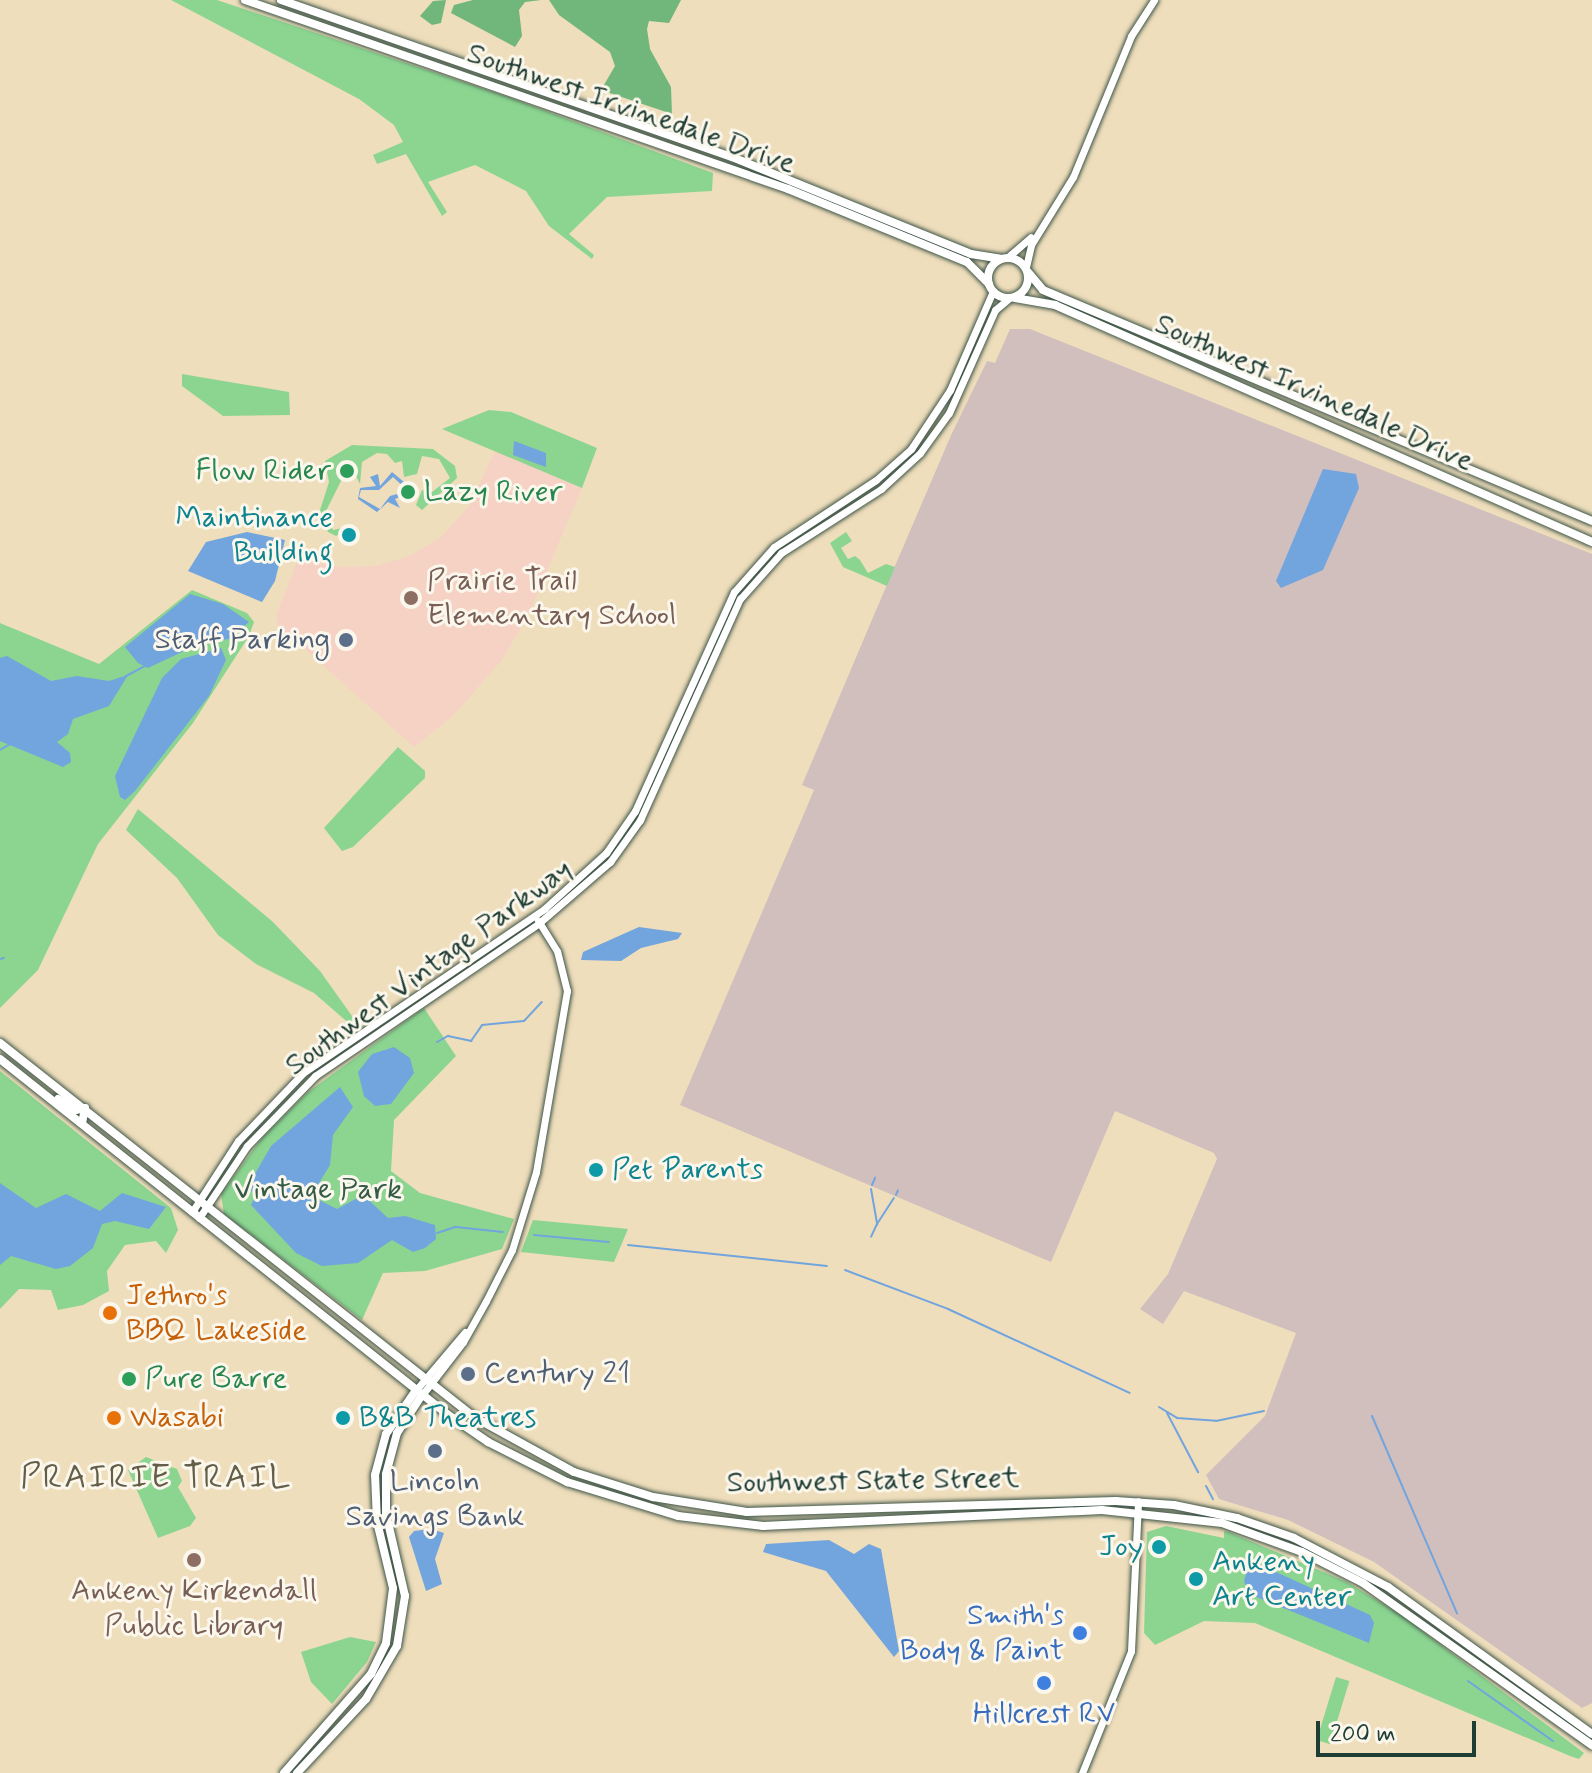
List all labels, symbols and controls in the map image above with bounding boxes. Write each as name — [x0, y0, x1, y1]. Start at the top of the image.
street label: Southwest Irvinedale Drive — [464, 36, 798, 182]
street label: Southwest Irvinedale Drive — [1151, 307, 1477, 479]
place label: Flow Rider — [196, 453, 331, 489]
marker: Flow Rider — [338, 462, 356, 480]
place label: Lazy River — [424, 474, 562, 510]
marker: Lazy River — [399, 483, 417, 501]
place label: Maintinance Building — [176, 500, 333, 570]
marker: Maintinance Building — [340, 526, 358, 544]
place label: Prairie Trail Elementary School — [427, 563, 676, 634]
marker: Prairie Trail Elementary School — [402, 589, 420, 607]
place label: Staff Parking — [159, 622, 330, 658]
marker: Staff Parking — [337, 631, 355, 649]
street label: Southwest Vintage Parkway — [278, 852, 580, 1084]
place label: Pet Parents — [612, 1152, 772, 1188]
marker: Pet Parents — [587, 1161, 605, 1179]
park label: Vintage Park — [235, 1172, 401, 1208]
place label: Jethro's BBQ Lakeside — [126, 1278, 307, 1348]
marker: Jethro's BBQ Lakeside — [101, 1304, 119, 1322]
place label: Century 21 — [484, 1356, 630, 1392]
place label: Pure Barre — [145, 1361, 286, 1397]
marker: Century 21 — [459, 1365, 477, 1383]
marker: Pure Barre — [120, 1370, 138, 1388]
place label: Wasabi — [130, 1400, 224, 1436]
place label: B&B Theatres — [359, 1400, 534, 1436]
marker: Wasabi — [105, 1409, 123, 1427]
marker: B&B Theatres — [334, 1409, 352, 1427]
marker: Lincoln Savings Bank — [426, 1442, 444, 1460]
district label: PRAIRIE TRAIL — [20, 1458, 292, 1498]
street label: Southwest State Street — [726, 1460, 1020, 1502]
place label: Lincoln Savings Bank — [346, 1464, 524, 1534]
place label: Joy — [1099, 1529, 1143, 1565]
marker: Joy — [1150, 1538, 1168, 1556]
place label: Ankeny Art Center — [1212, 1544, 1357, 1614]
marker: Ankeny Kirkendall Public Library — [185, 1551, 203, 1569]
marker: Ankeny Art Center — [1187, 1570, 1205, 1588]
place label: Ankeny Kirkendall Public Library — [73, 1573, 315, 1644]
place label: Smith's Body & Paint — [900, 1598, 1064, 1668]
marker: Smith's Body & Paint — [1071, 1624, 1089, 1642]
marker: Hillcrest RV — [1035, 1674, 1053, 1692]
place label: Hillcrest RV — [973, 1696, 1115, 1732]
scale bar — [1320, 1705, 1480, 1755]
text: 200 m — [1330, 1719, 1396, 1750]

